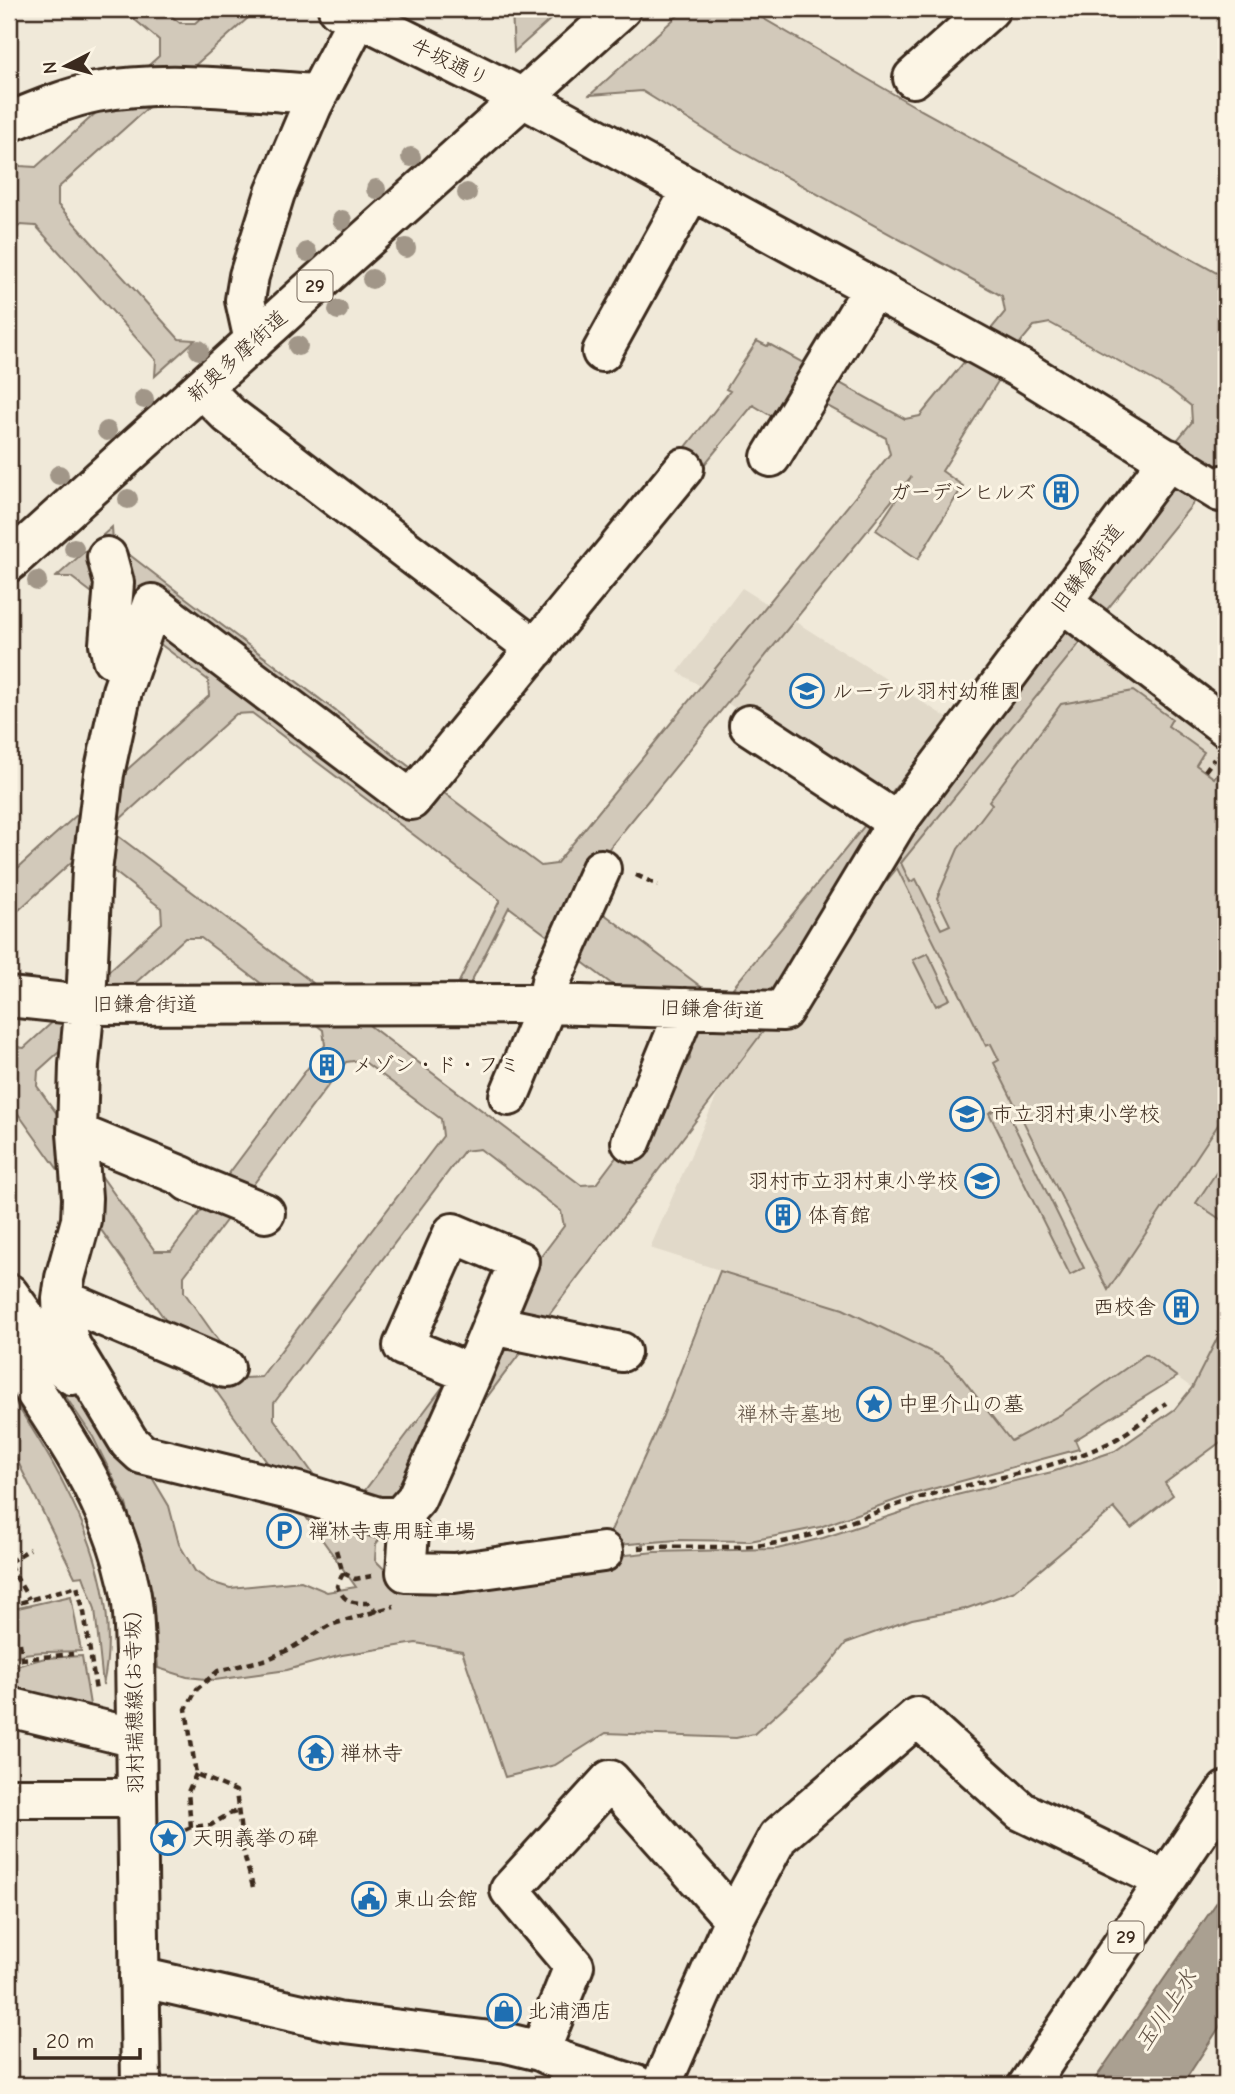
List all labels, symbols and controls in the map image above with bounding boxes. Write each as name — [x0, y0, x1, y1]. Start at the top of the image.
north arrow — [32, 32, 102, 102]
street label: 牛坂通り — [407, 33, 493, 91]
text: N — [39, 60, 62, 75]
road number: 29 — [298, 270, 332, 302]
street label: 新奥多摩街道 — [182, 305, 292, 407]
building icon: ガーデンヒルズ — [1042, 473, 1080, 511]
place label: ガーデンヒルズ — [889, 480, 1036, 504]
street label: 旧鎌倉街道 — [1046, 519, 1128, 617]
school or university icon: ルーテル羽村幼稚園 — [788, 672, 826, 710]
place label: ルーテル羽村幼稚園 — [832, 679, 1021, 703]
street label: 旧鎌倉街道 — [93, 992, 198, 1016]
street label: 旧鎌倉街道 — [659, 995, 765, 1023]
building icon: メゾン・ド・フミ — [308, 1046, 346, 1084]
place label: メゾン・ド・フミ — [352, 1053, 520, 1077]
school or university icon: 市立羽村東小学校 — [948, 1095, 986, 1133]
place label: 市立羽村東小学校 — [992, 1102, 1160, 1126]
school or university icon: 羽村市立羽村東小学校 — [963, 1162, 1001, 1200]
place label: 羽村市立羽村東小学校 — [748, 1169, 958, 1193]
building icon: 体育館 — [764, 1196, 802, 1234]
place label: 体育館 — [808, 1203, 871, 1227]
building icon: 西校舎 — [1162, 1288, 1200, 1326]
place label: 西校舎 — [1093, 1295, 1156, 1319]
place icon: 中里介山の墓 — [855, 1385, 893, 1423]
place label: 中里介山の墓 — [898, 1392, 1024, 1416]
park label: 禅林寺墓地 — [737, 1402, 842, 1426]
parking icon: 禅林寺専用駐車場 — [265, 1512, 303, 1550]
place label: 禅林寺専用駐車場 — [308, 1519, 476, 1543]
street label: 羽村瑞穂線(お寺坂) — [120, 1612, 148, 1794]
temple icon: 禅林寺 — [297, 1734, 335, 1772]
place label: 禅林寺 — [340, 1741, 403, 1765]
place icon: 天明義挙の碑 — [149, 1819, 187, 1857]
place label: 天明義挙の碑 — [192, 1826, 318, 1850]
public building icon: 東山会館 — [350, 1880, 388, 1918]
place label: 東山会館 — [394, 1887, 478, 1911]
road number: 29 — [1108, 1922, 1144, 1952]
water label: 玉川上水 — [1129, 1964, 1203, 2056]
shop icon: 北浦酒店 — [485, 1992, 523, 2030]
place label: 北浦酒店 — [528, 1999, 612, 2023]
scale bar — [35, 2017, 140, 2061]
text: 20 m — [46, 2029, 94, 2053]

